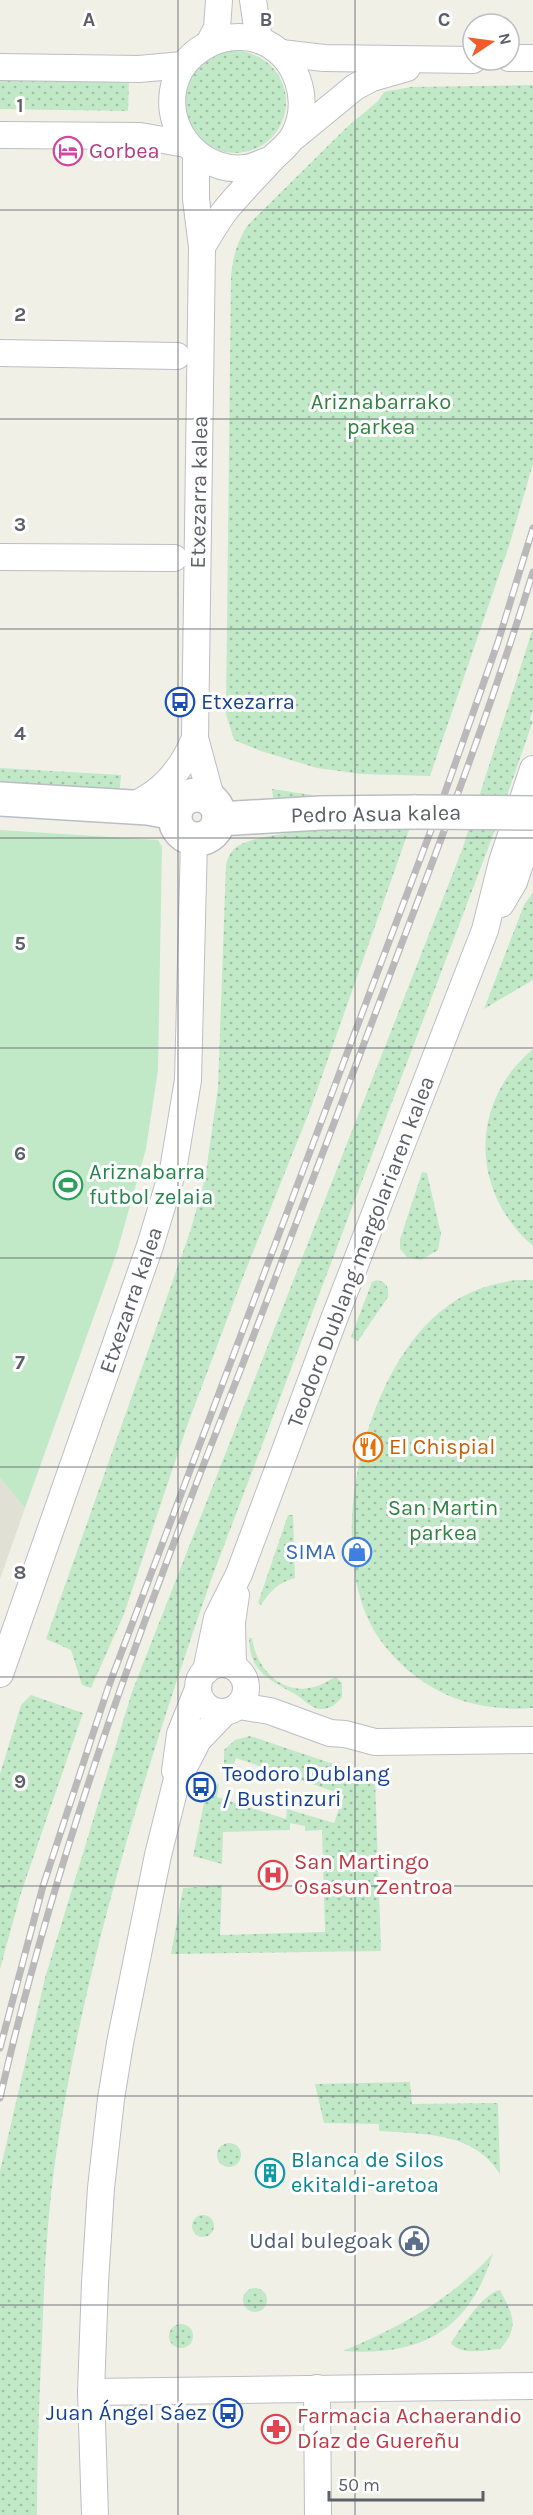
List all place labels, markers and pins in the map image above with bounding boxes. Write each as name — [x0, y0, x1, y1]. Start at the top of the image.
hotel icon: Gorbea — [52, 135, 84, 167]
place label: Gorbea — [89, 138, 160, 164]
bus stop icon: Etxezarra — [164, 686, 196, 718]
place label: Etxezarra — [201, 689, 295, 715]
place label: Ariznabarra futbol zelaia — [89, 1159, 213, 1210]
sports icon: Ariznabarra futbol zelaia — [52, 1169, 84, 1201]
restaurant icon: El Chispial — [352, 1431, 384, 1463]
place label: El Chispial — [389, 1434, 495, 1460]
shop icon: SIMA — [341, 1536, 373, 1568]
place label: SIMA — [285, 1539, 336, 1565]
place label: Teodoro Dublang / Bustinzuri — [222, 1761, 390, 1812]
bus stop icon: Teodoro Dublang / Bustinzuri — [185, 1771, 217, 1803]
place label: San Martingo Osasun Zentroa — [294, 1849, 453, 1900]
hospital icon: San Martingo Osasun Zentroa — [257, 1859, 289, 1891]
place label: Blanca de Silos ekitaldi-aretoa — [291, 2147, 444, 2198]
building icon: Blanca de Silos ekitaldi-aretoa — [254, 2157, 286, 2189]
public building icon: Udal bulegoak — [398, 2225, 430, 2257]
place label: Udal bulegoak — [249, 2228, 393, 2254]
bus stop icon: Juan Ángel Sáez — [212, 2397, 244, 2429]
place label: Juan Ángel Sáez — [46, 2399, 207, 2426]
place label: Farmacia Achaerandio Díaz de Guereñu — [297, 2403, 522, 2454]
pharmacy icon: Farmacia Achaerandio Díaz de Guereñu — [260, 2413, 292, 2445]

